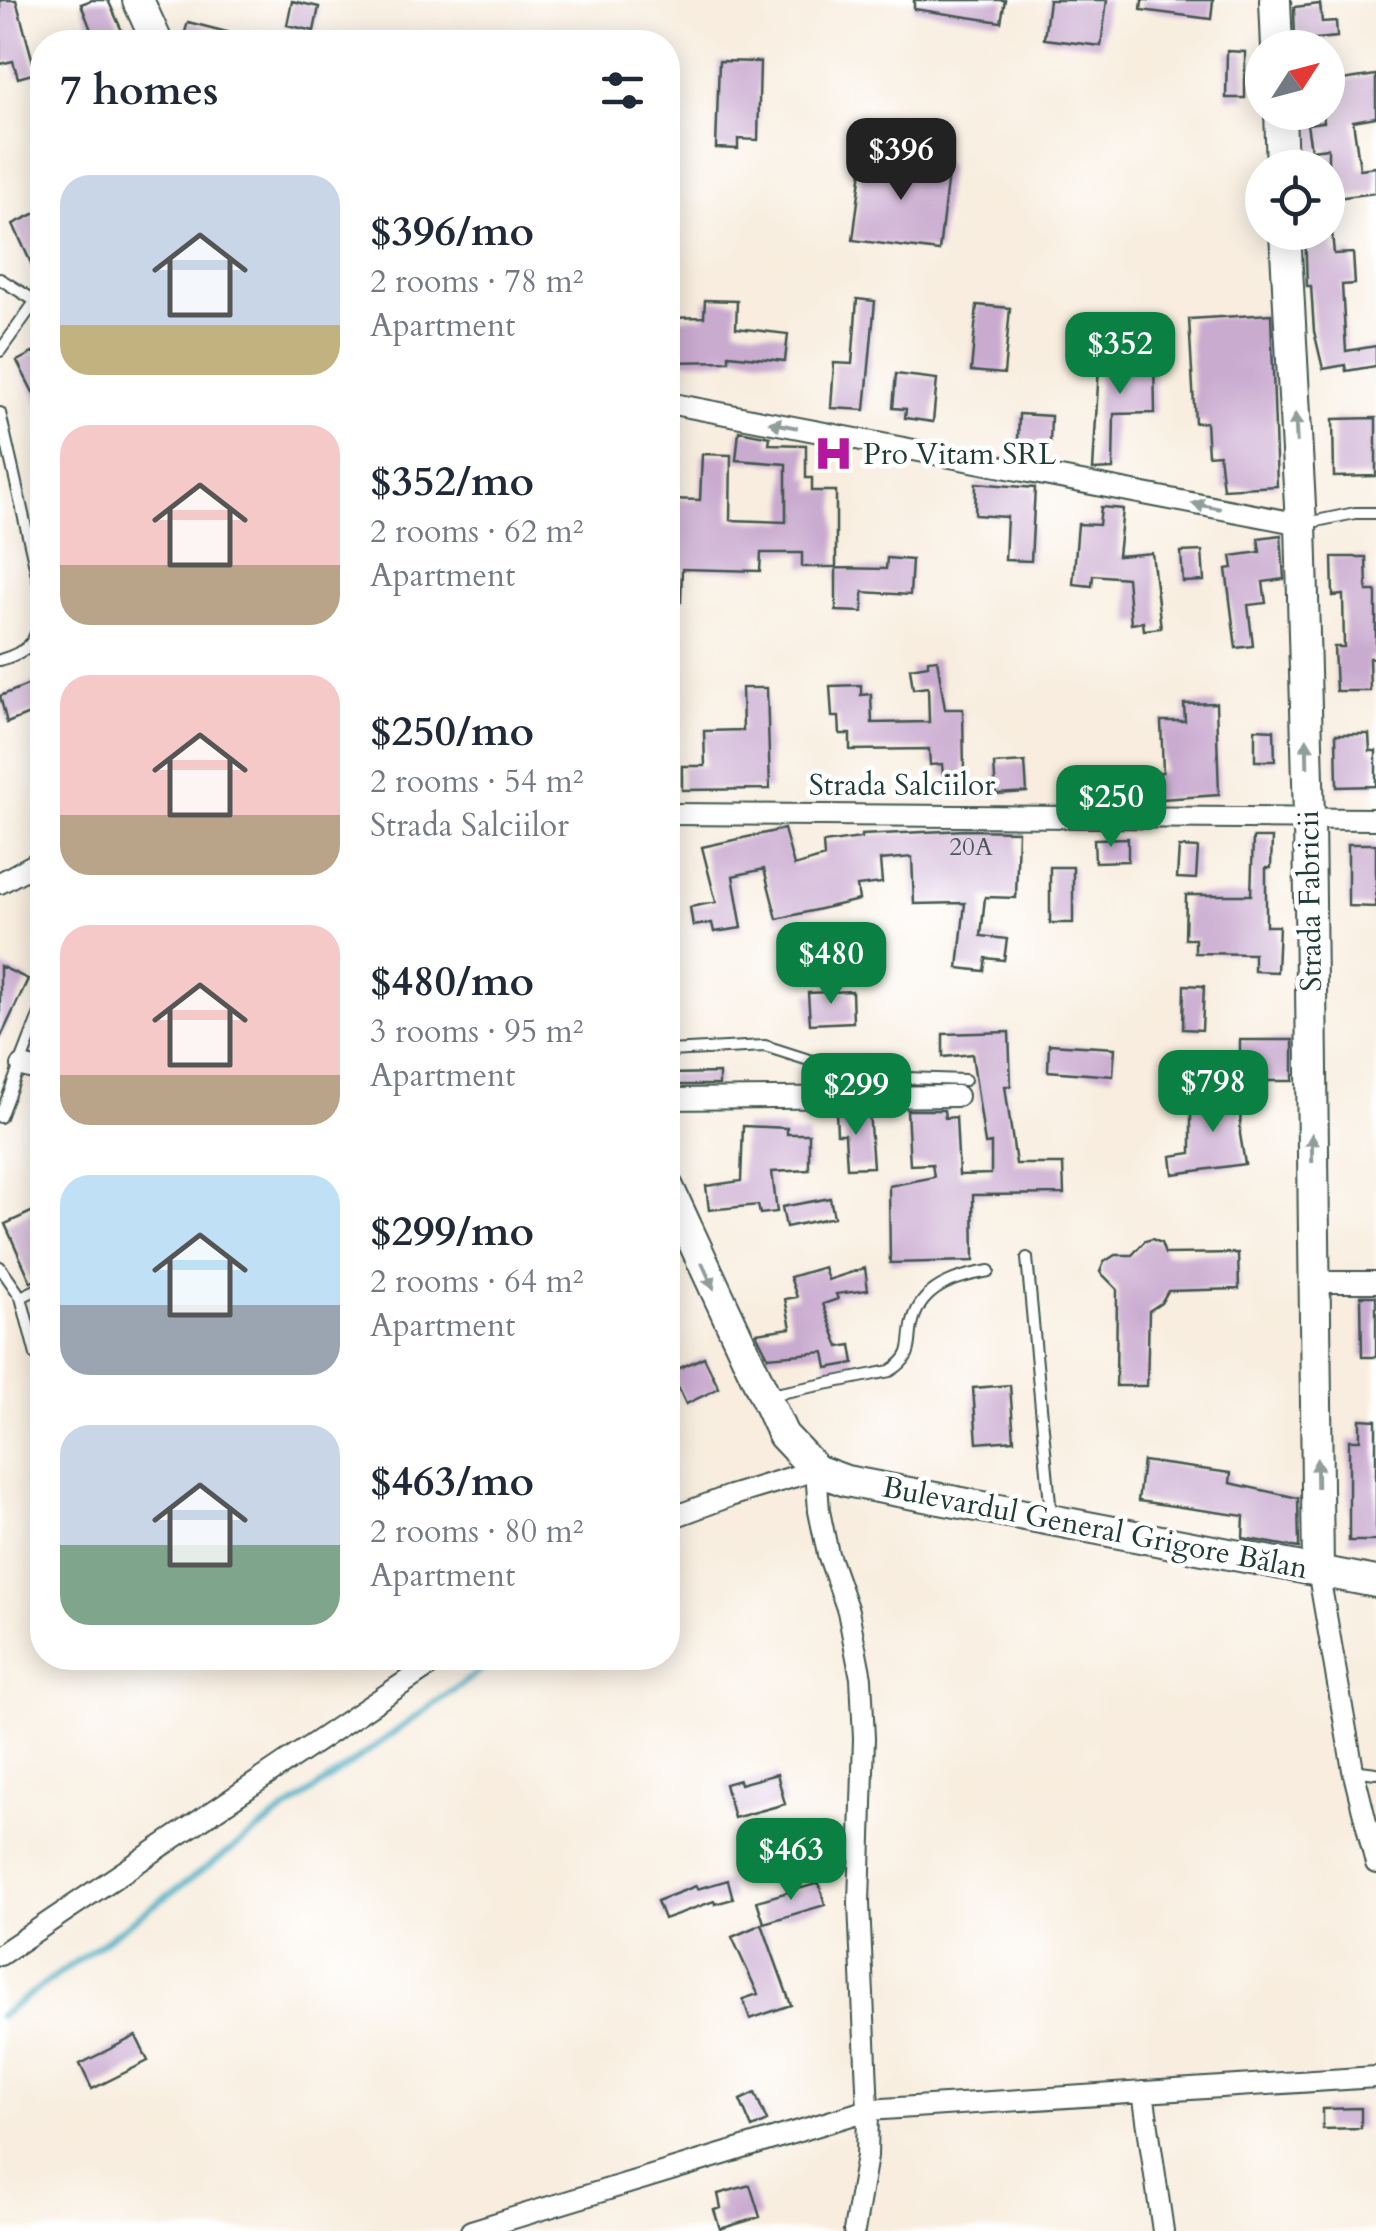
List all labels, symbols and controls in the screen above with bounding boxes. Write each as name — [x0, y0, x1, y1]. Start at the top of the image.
north arrow — [1245, 30, 1345, 130]
map controls — [1245, 30, 1345, 250]
text: 7 homes — [60, 62, 218, 119]
icon: filters — [595, 63, 650, 118]
pin: $396 — [842, 118, 960, 203]
text: $396 — [868, 128, 934, 172]
button: locate — [1245, 150, 1345, 250]
text: $396/mo — [370, 203, 534, 260]
icon: home — [140, 215, 260, 335]
text: 2 rooms · 78 m² — [370, 260, 583, 304]
text: Apartment — [370, 304, 515, 348]
pin: $352 — [1061, 312, 1179, 397]
text: $352 — [1087, 322, 1153, 366]
one-way arrow — [1288, 412, 1304, 444]
one-way arrow — [767, 417, 798, 432]
hospital icon: Pro Vitam SRL — [812, 433, 854, 475]
place label: Pro Vitam SRL — [863, 434, 1057, 475]
text: $352/mo — [370, 453, 534, 510]
icon: home — [140, 465, 260, 585]
one-way arrow — [1189, 498, 1221, 513]
text: 2 rooms · 62 m² — [370, 510, 583, 554]
text: Apartment — [370, 554, 515, 598]
text: $250/mo — [370, 703, 534, 760]
icon: home — [140, 715, 260, 835]
one-way arrow — [1299, 737, 1315, 769]
text: 2 rooms · 54 m² — [370, 760, 583, 804]
street label: Strada Salciilor — [809, 765, 995, 806]
pin: $250 — [1052, 765, 1170, 850]
text: $250 — [1078, 775, 1144, 819]
text: Strada Salciilor — [370, 804, 569, 848]
street label: Strada Fabricii — [1288, 810, 1332, 992]
house number: 20A — [949, 830, 993, 864]
pin: $480 — [772, 922, 890, 1007]
text: $480 — [798, 932, 864, 976]
text: $480/mo — [370, 953, 534, 1010]
icon: home — [140, 965, 260, 1085]
text: 3 rooms · 95 m² — [370, 1010, 583, 1054]
pin: $798 — [1154, 1050, 1272, 1135]
pin: $299 — [797, 1053, 915, 1138]
text: Apartment — [370, 1054, 515, 1098]
text: $798 — [1180, 1060, 1246, 1104]
text: $299 — [823, 1063, 889, 1107]
one-way arrow — [1304, 1132, 1320, 1164]
text: $299/mo — [370, 1203, 534, 1260]
icon: home — [140, 1215, 260, 1335]
text: 2 rooms · 64 m² — [370, 1260, 583, 1304]
one-way arrow — [700, 1261, 716, 1291]
text: Apartment — [370, 1304, 515, 1348]
text: $463/mo — [370, 1453, 534, 1510]
one-way arrow — [1308, 1457, 1324, 1489]
icon: home — [140, 1465, 260, 1585]
street label: Bulevardul General Grigore Bălan — [879, 1467, 1311, 1589]
text: 2 rooms · 80 m² — [370, 1510, 583, 1554]
text: Apartment — [370, 1554, 515, 1598]
pin: $463 — [732, 1818, 850, 1903]
text: $463 — [758, 1828, 824, 1872]

